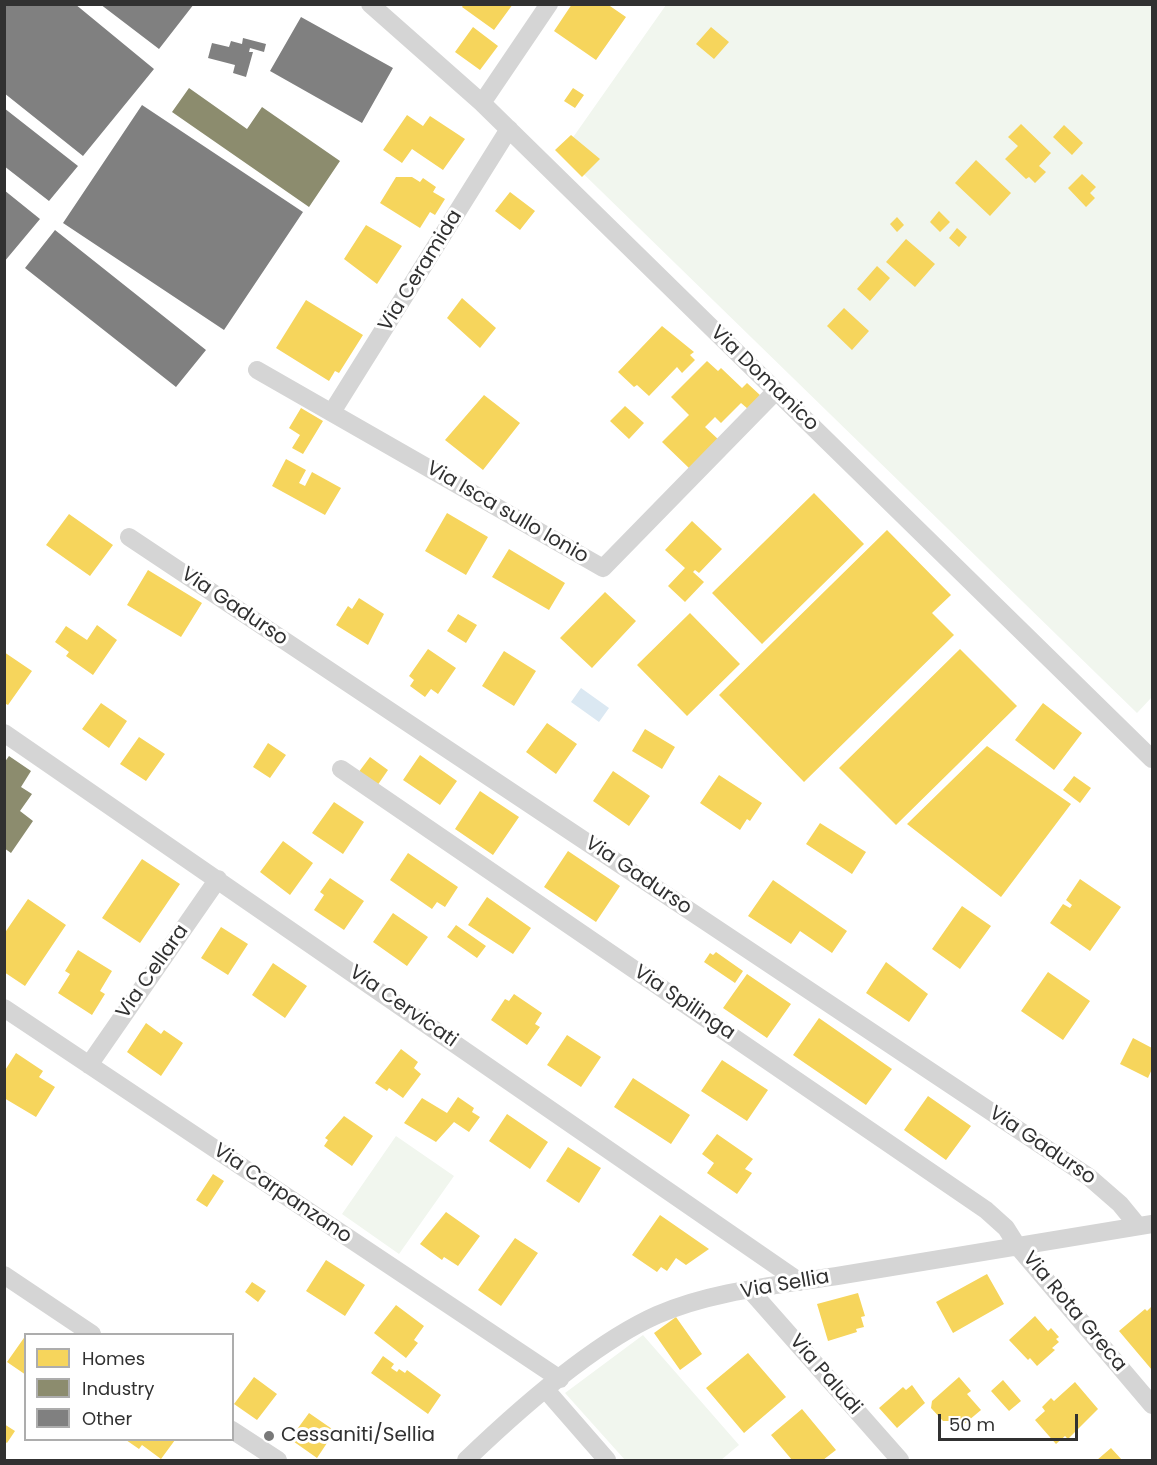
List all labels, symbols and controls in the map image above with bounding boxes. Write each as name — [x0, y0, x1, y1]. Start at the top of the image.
street label: Via Ceramida — [374, 206, 468, 336]
street label: Via Domanico — [705, 321, 823, 437]
street label: Via Isca sullo Ionio — [422, 457, 592, 569]
street label: Via Gadurso — [176, 563, 292, 651]
street label: Via Gadurso — [580, 832, 696, 920]
street label: Via Cellara — [112, 920, 194, 1024]
street label: Via Spilinga — [629, 960, 739, 1046]
street label: Via Cervicati — [344, 961, 462, 1053]
street label: Via Gadurso — [984, 1102, 1100, 1190]
street label: Via Carpanzano — [208, 1139, 356, 1249]
street label: Via Rota Greca — [1017, 1247, 1131, 1377]
street label: Via Sellia — [739, 1265, 831, 1305]
street label: Via Paludi — [784, 1330, 866, 1420]
legend — [24, 1333, 234, 1441]
text: Homes — [82, 1346, 145, 1371]
text: Industry — [82, 1376, 154, 1401]
scale bar — [941, 1402, 1080, 1440]
text: Other — [82, 1406, 132, 1431]
text: 50 m — [949, 1412, 995, 1437]
place label: Cessaniti/Sellia — [281, 1424, 435, 1448]
marker: Cessaniti/Sellia — [262, 1429, 276, 1443]

